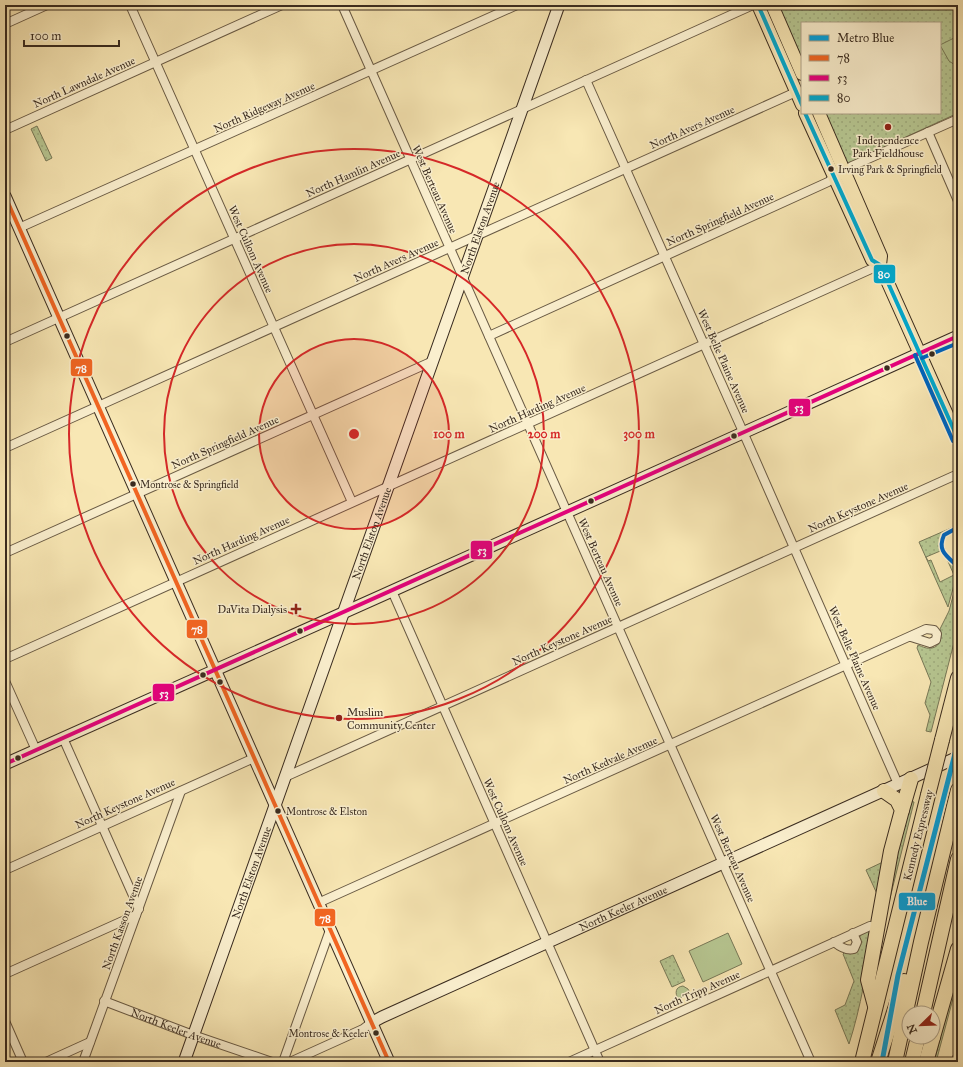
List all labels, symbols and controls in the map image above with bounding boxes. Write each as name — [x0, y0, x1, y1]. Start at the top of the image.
scale bar — [24, 22, 119, 48]
legend — [801, 22, 941, 114]
text: 100 m — [30, 29, 61, 43]
text: Metro Blue — [837, 31, 894, 45]
text: 78 — [837, 51, 850, 65]
street label: North Lawndale Avenue — [31, 54, 138, 111]
text: 53 — [837, 71, 848, 85]
street label: North Ridgeway Avenue — [212, 79, 317, 136]
text: 80 — [837, 91, 850, 105]
street label: North Avers Avenue — [648, 103, 737, 152]
marker: Independence Park Fieldhouse — [883, 122, 893, 132]
place label: Independence Park Fieldhouse — [852, 134, 924, 160]
street label: West Berteau Avenue — [409, 143, 460, 236]
street label: North Hamlin Avenue — [304, 147, 403, 200]
marker: Irving Park & Springfield — [826, 164, 836, 174]
place label: Irving Park & Springfield — [838, 164, 942, 176]
street label: North Elston Avenue — [458, 180, 503, 276]
street label: North Springfield Avenue — [665, 190, 776, 249]
street label: West Cullom Avenue — [225, 203, 276, 295]
street label: North Avers Avenue — [352, 236, 441, 285]
line badge: 80 — [873, 264, 896, 284]
text: 80 — [878, 268, 891, 281]
street label: West Belle Plaine Avenue — [695, 307, 753, 416]
unlabelled marker — [62, 331, 72, 341]
unlabelled marker — [927, 349, 937, 359]
line badge: 78 — [70, 358, 93, 377]
text: 78 — [75, 362, 87, 375]
unlabelled marker — [882, 363, 892, 373]
street label: North Harding Avenue — [487, 381, 588, 436]
line badge: 53 — [788, 398, 811, 417]
text: 53 — [794, 401, 804, 415]
street label: North Springfield Avenue — [170, 413, 281, 472]
centre of rings — [347, 427, 361, 441]
text: 100 m — [433, 427, 466, 441]
text: 200 m — [528, 427, 561, 441]
text: 300 m — [623, 427, 656, 442]
unlabelled marker — [729, 431, 739, 441]
marker: Montrose & Springfield — [128, 479, 138, 489]
place label: Montrose & Springfield — [140, 479, 239, 491]
street label: North Keystone Avenue — [806, 479, 911, 535]
street label: North Elston Avenue — [350, 485, 395, 581]
unlabelled marker — [586, 496, 596, 506]
street label: North Harding Avenue — [191, 513, 292, 568]
street label: West Berteau Avenue — [575, 516, 626, 609]
line badge: 53 — [470, 540, 493, 560]
text: 53 — [477, 544, 487, 558]
place label: DaVita Dialysis — [218, 603, 287, 616]
marker: DaVita Dialysis — [290, 603, 302, 615]
street label: West Belle Plaine Avenue — [826, 604, 884, 713]
street label: North Keystone Avenue — [510, 612, 615, 668]
line badge: 78 — [186, 619, 208, 639]
text: 78 — [191, 623, 203, 636]
unlabelled marker — [295, 626, 305, 636]
unlabelled marker — [198, 670, 208, 680]
unlabelled marker — [215, 677, 225, 687]
line badge: 53 — [152, 683, 175, 702]
text: 53 — [159, 687, 169, 701]
place label: Muslim Community Center — [347, 706, 436, 732]
marker: Muslim Community Center — [334, 713, 344, 723]
street label: North Kedvale Avenue — [561, 734, 660, 787]
unlabelled marker — [13, 753, 23, 763]
street label: North Keystone Avenue — [73, 775, 178, 831]
street label: West Cullom Avenue — [480, 776, 531, 868]
street label: Kennedy Expressway — [901, 787, 936, 882]
marker: Montrose & Elston — [273, 806, 283, 816]
place label: Montrose & Elston — [286, 806, 368, 818]
street label: West Berteau Avenue — [707, 812, 758, 905]
street label: North Elston Avenue — [229, 824, 274, 921]
street label: North Kasson Avenue — [99, 874, 146, 972]
street label: North Keeler Avenue — [577, 883, 670, 934]
line badge: Blue — [898, 892, 936, 911]
text: Blue — [907, 895, 928, 908]
line badge: 78 — [314, 908, 336, 927]
text: 78 — [319, 912, 331, 925]
street label: North Tripp Avenue — [653, 968, 742, 1017]
north arrow — [901, 1005, 941, 1045]
street label: North Keeler Avenue — [129, 1006, 223, 1051]
text: N — [904, 1021, 920, 1036]
place label: Montrose & Keeler — [288, 1028, 368, 1040]
marker: Montrose & Keeler — [371, 1028, 381, 1038]

